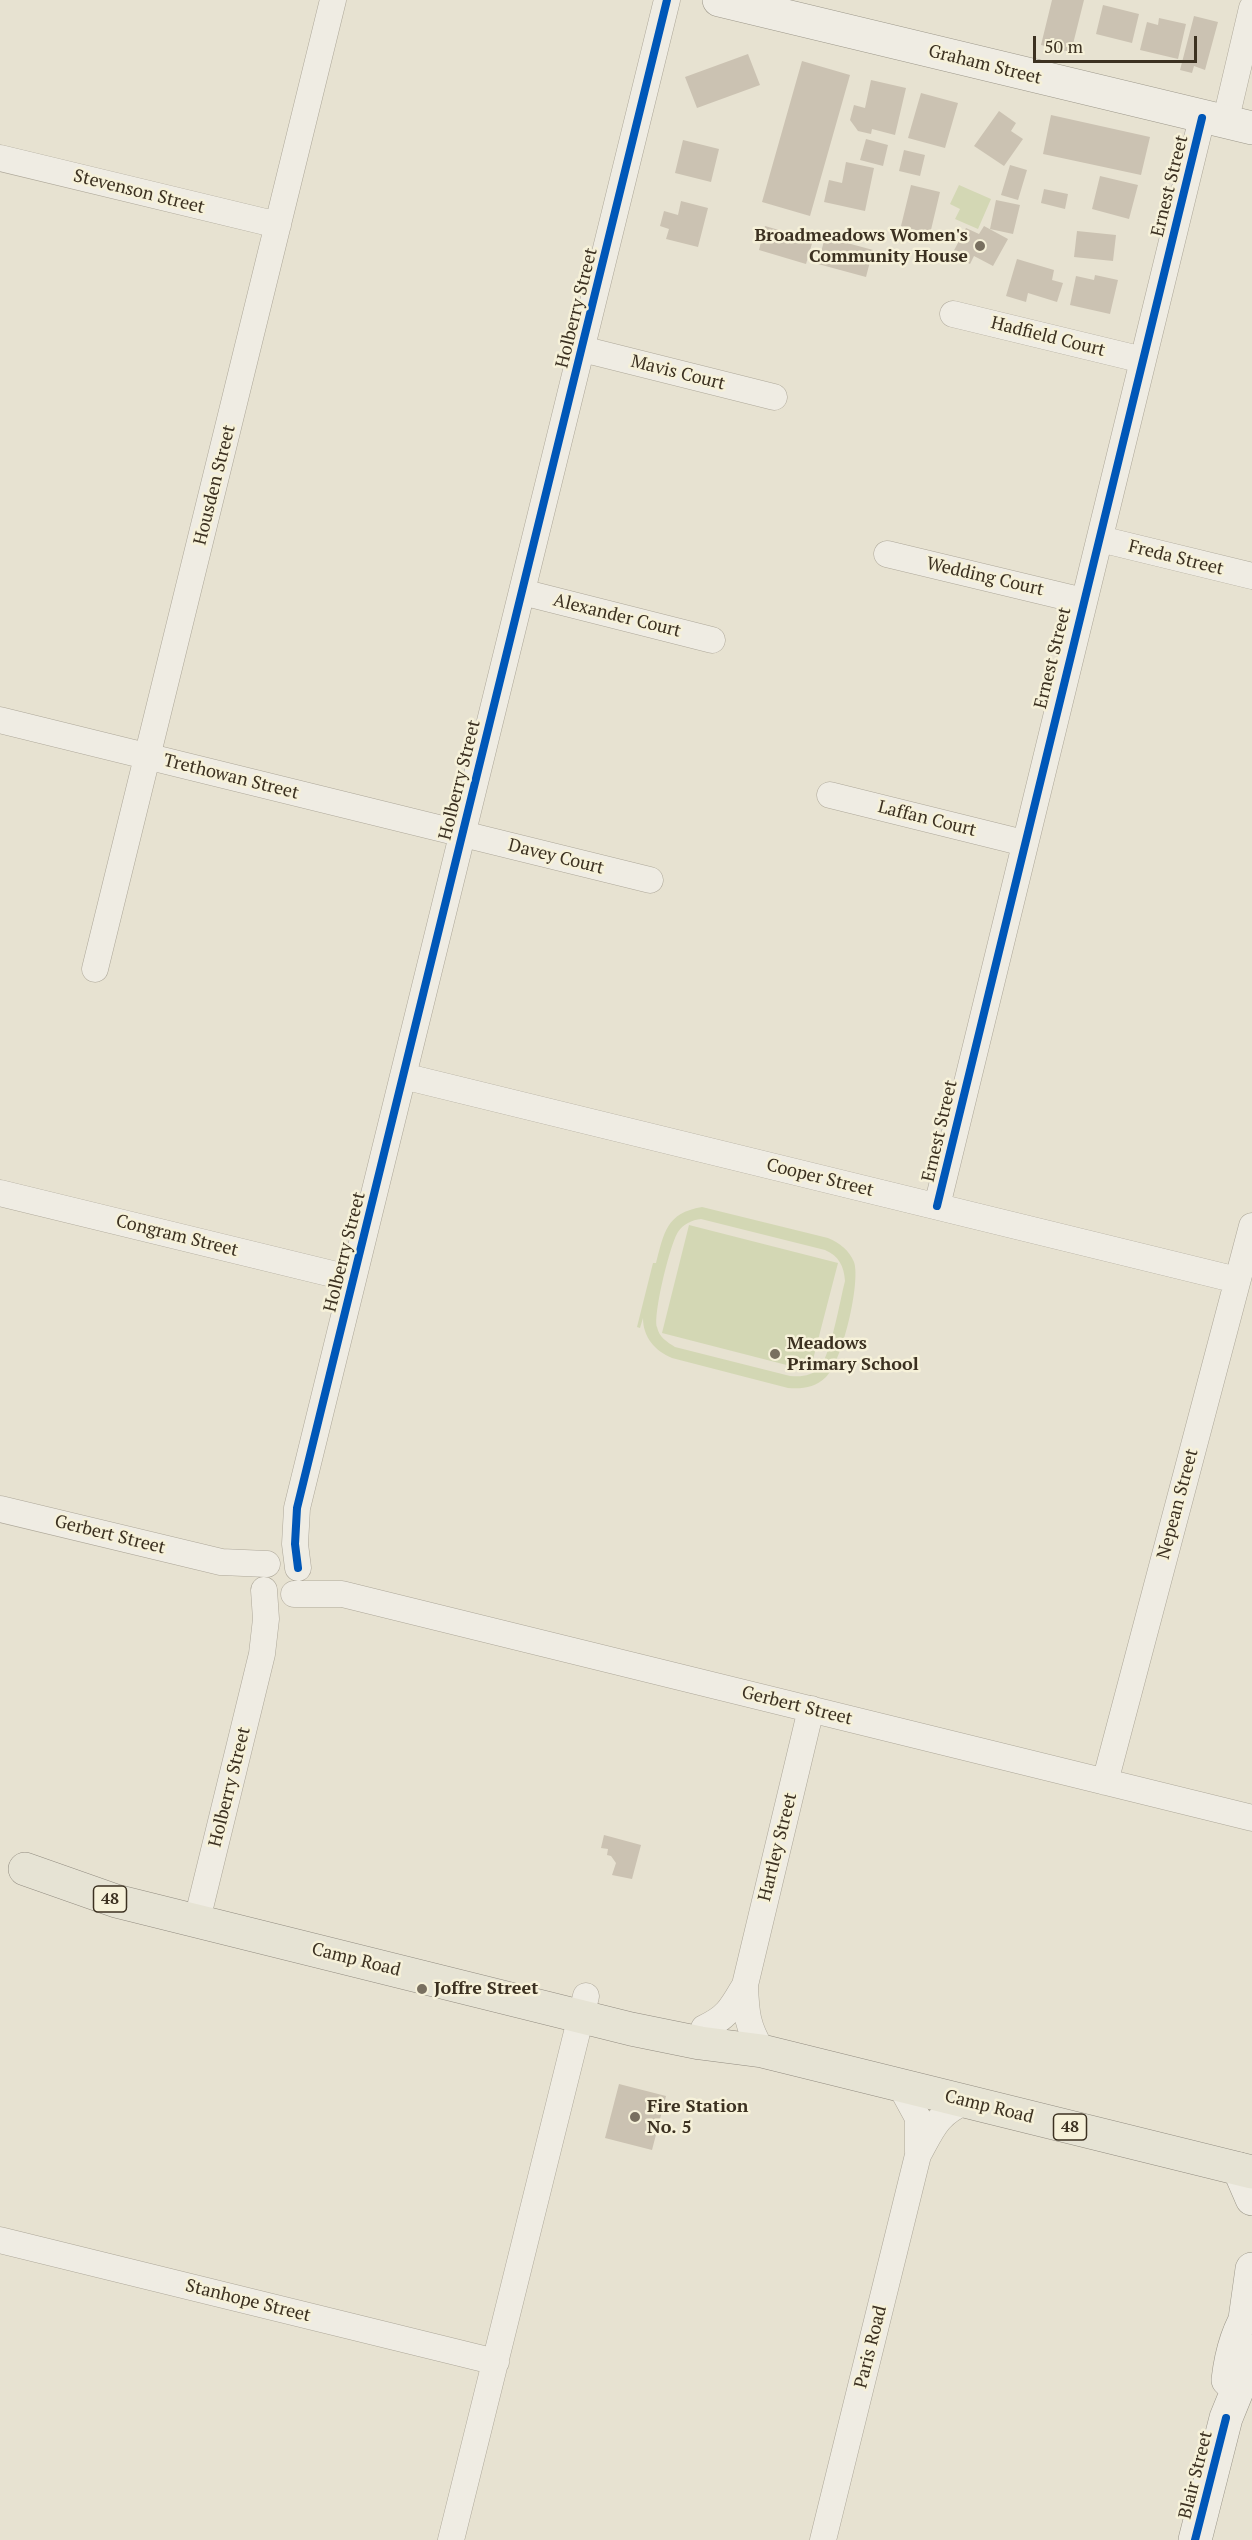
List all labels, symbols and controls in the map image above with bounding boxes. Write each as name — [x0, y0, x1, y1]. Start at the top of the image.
scale bar — [1036, 24, 1200, 62]
text: 50 m — [1044, 34, 1083, 58]
street label: Graham Street — [926, 40, 1044, 90]
street label: Ernest Street — [1147, 133, 1193, 239]
street label: Stevenson Street — [71, 165, 207, 219]
place label: Broadmeadows Women's Community House — [754, 225, 968, 268]
marker: Broadmeadows Women's Community House — [973, 239, 987, 253]
street label: Holberry Street — [552, 246, 602, 370]
street label: Hadfield Court — [989, 312, 1107, 362]
street label: Mavis Court — [629, 351, 727, 395]
street label: Housden Street — [190, 423, 240, 547]
street label: Freda Street — [1126, 536, 1226, 580]
street label: Wedding Court — [924, 553, 1046, 601]
street label: Alexander Court — [551, 590, 683, 642]
street label: Ernest Street — [1030, 605, 1076, 711]
street label: Holberry Street — [435, 718, 485, 842]
street label: Trethowan Street — [161, 750, 301, 804]
street label: Laffan Court — [876, 796, 978, 842]
street label: Davey Court — [506, 835, 606, 879]
street label: Ernest Street — [918, 1078, 962, 1184]
street label: Cooper Street — [764, 1154, 876, 1202]
street label: Holberry Street — [320, 1190, 370, 1314]
street label: Congram Street — [114, 1210, 240, 1262]
place label: Meadows Primary School — [787, 1333, 919, 1376]
marker: Meadows Primary School — [768, 1347, 782, 1361]
street label: Nepean Street — [1153, 1446, 1203, 1562]
street label: Gerbert Street — [52, 1511, 168, 1559]
street label: Gerbert Street — [739, 1682, 855, 1730]
street label: Holberry Street — [205, 1725, 255, 1849]
street label: Hartley Street — [754, 1790, 802, 1904]
road number: 48 — [94, 1886, 126, 1912]
street label: Camp Road — [309, 1939, 403, 1981]
place label: Joffre Street — [434, 1978, 538, 2000]
marker: Joffre Street — [415, 1982, 429, 1996]
street label: Camp Road — [942, 2086, 1036, 2128]
place label: Fire Station No. 5 — [647, 2096, 748, 2138]
marker: Fire Station No. 5 — [628, 2110, 642, 2124]
road number: 48 — [1054, 2114, 1086, 2140]
street label: Stanhope Street — [183, 2275, 313, 2327]
street label: Paris Road — [850, 2303, 892, 2391]
street label: Blair Street — [1175, 2429, 1217, 2521]

